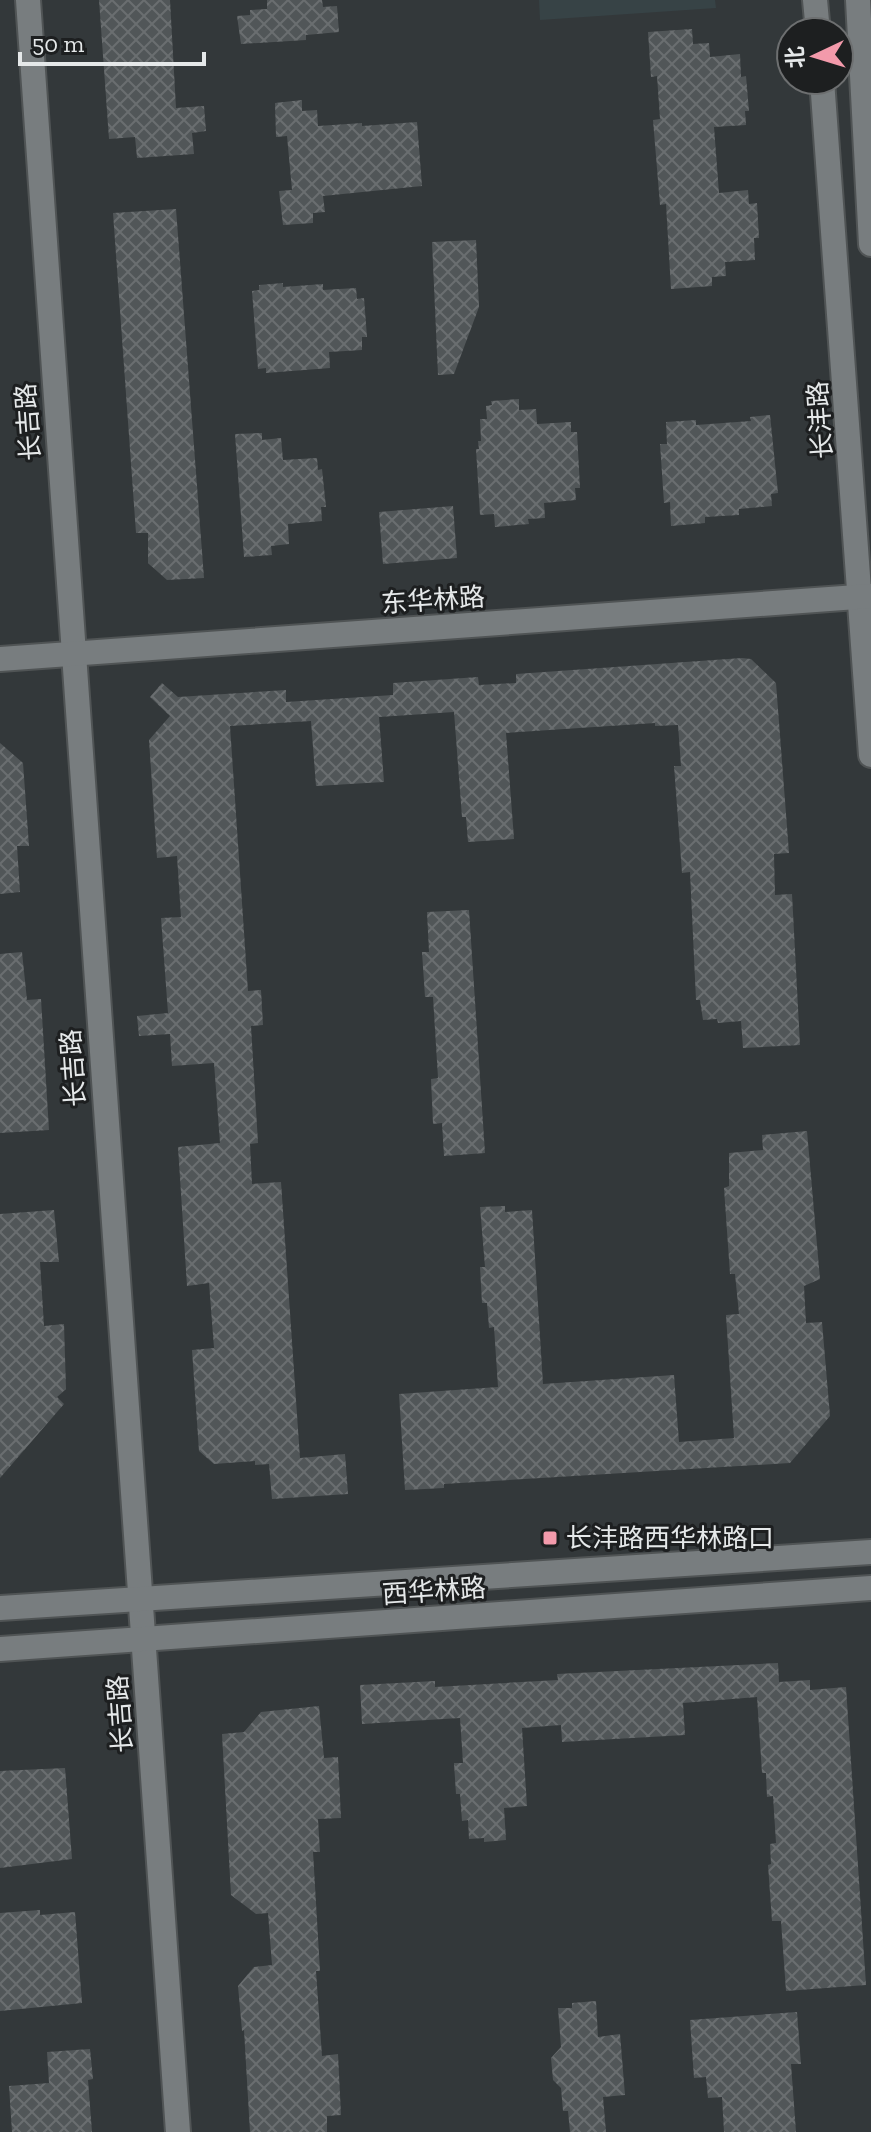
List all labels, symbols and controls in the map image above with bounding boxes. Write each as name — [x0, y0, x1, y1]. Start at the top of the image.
scale bar — [20, 16, 204, 66]
north arrow — [775, 16, 855, 96]
text: 50 m — [32, 29, 85, 58]
text: 北 — [781, 45, 810, 69]
street label: 长沣路 — [801, 380, 839, 460]
street label: 长吉路 — [9, 382, 47, 462]
street label: 东华林路 — [380, 580, 486, 620]
street label: 长吉路 — [54, 1028, 92, 1108]
place label: 长沣路西华林路口 — [566, 1522, 774, 1554]
marker: 长沣路西华林路口 — [541, 1529, 559, 1547]
street label: 西华林路 — [381, 1571, 487, 1611]
street label: 长吉路 — [101, 1674, 139, 1754]

